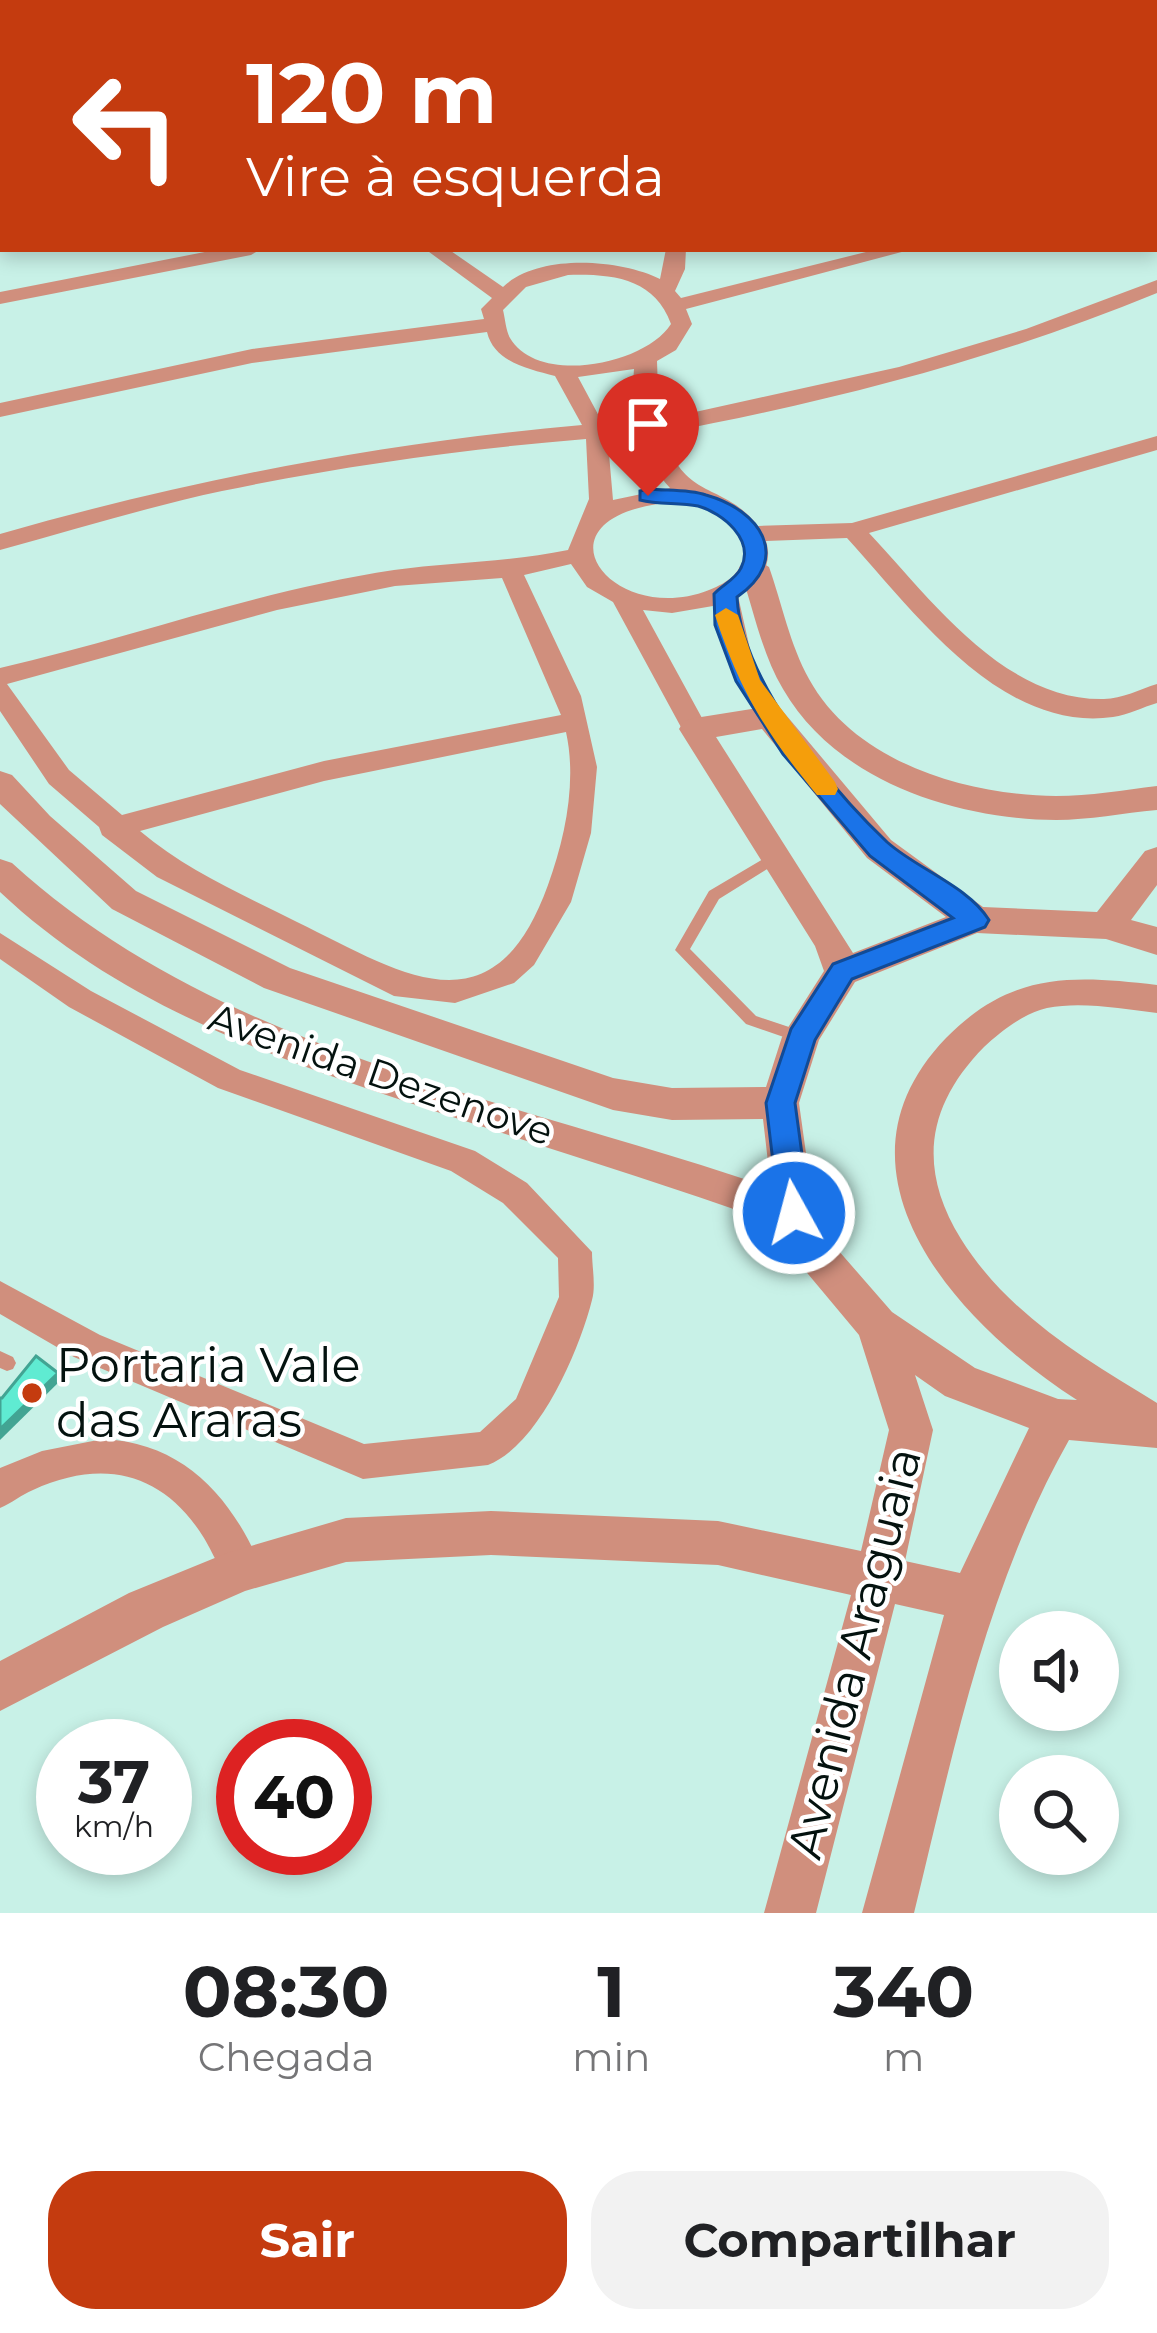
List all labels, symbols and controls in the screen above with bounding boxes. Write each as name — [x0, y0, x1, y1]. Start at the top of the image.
text: 120 m — [246, 42, 497, 144]
icon: left — [48, 48, 204, 204]
text: Vire à esquerda — [246, 144, 665, 210]
pin — [597, 373, 699, 496]
icon: arrive — [615, 391, 681, 457]
street label: Avenida Dezenove — [203, 993, 559, 1155]
position arrow — [731, 1150, 857, 1276]
place label: Portaria Vale das Araras — [56, 1336, 361, 1449]
marker: Portaria Vale das Araras — [19, 1380, 45, 1406]
street label: Avenida Araguaia — [775, 1442, 933, 1864]
map controls — [999, 1611, 1119, 1875]
button: sound — [999, 1611, 1119, 1731]
speed limit sign: 40 — [216, 1719, 372, 1875]
text: 37 — [78, 1745, 150, 1818]
button: search — [999, 1755, 1119, 1875]
text: km/h — [74, 1808, 154, 1845]
text: 08:30 — [183, 1947, 390, 2035]
text: 1 — [597, 1947, 625, 2035]
text: 340 — [833, 1947, 974, 2035]
text: Chegada — [198, 2033, 374, 2081]
text: min — [572, 2033, 650, 2081]
text: m — [883, 2033, 924, 2081]
button: Sair — [48, 2171, 567, 2309]
button: Compartilhar — [591, 2171, 1109, 2309]

